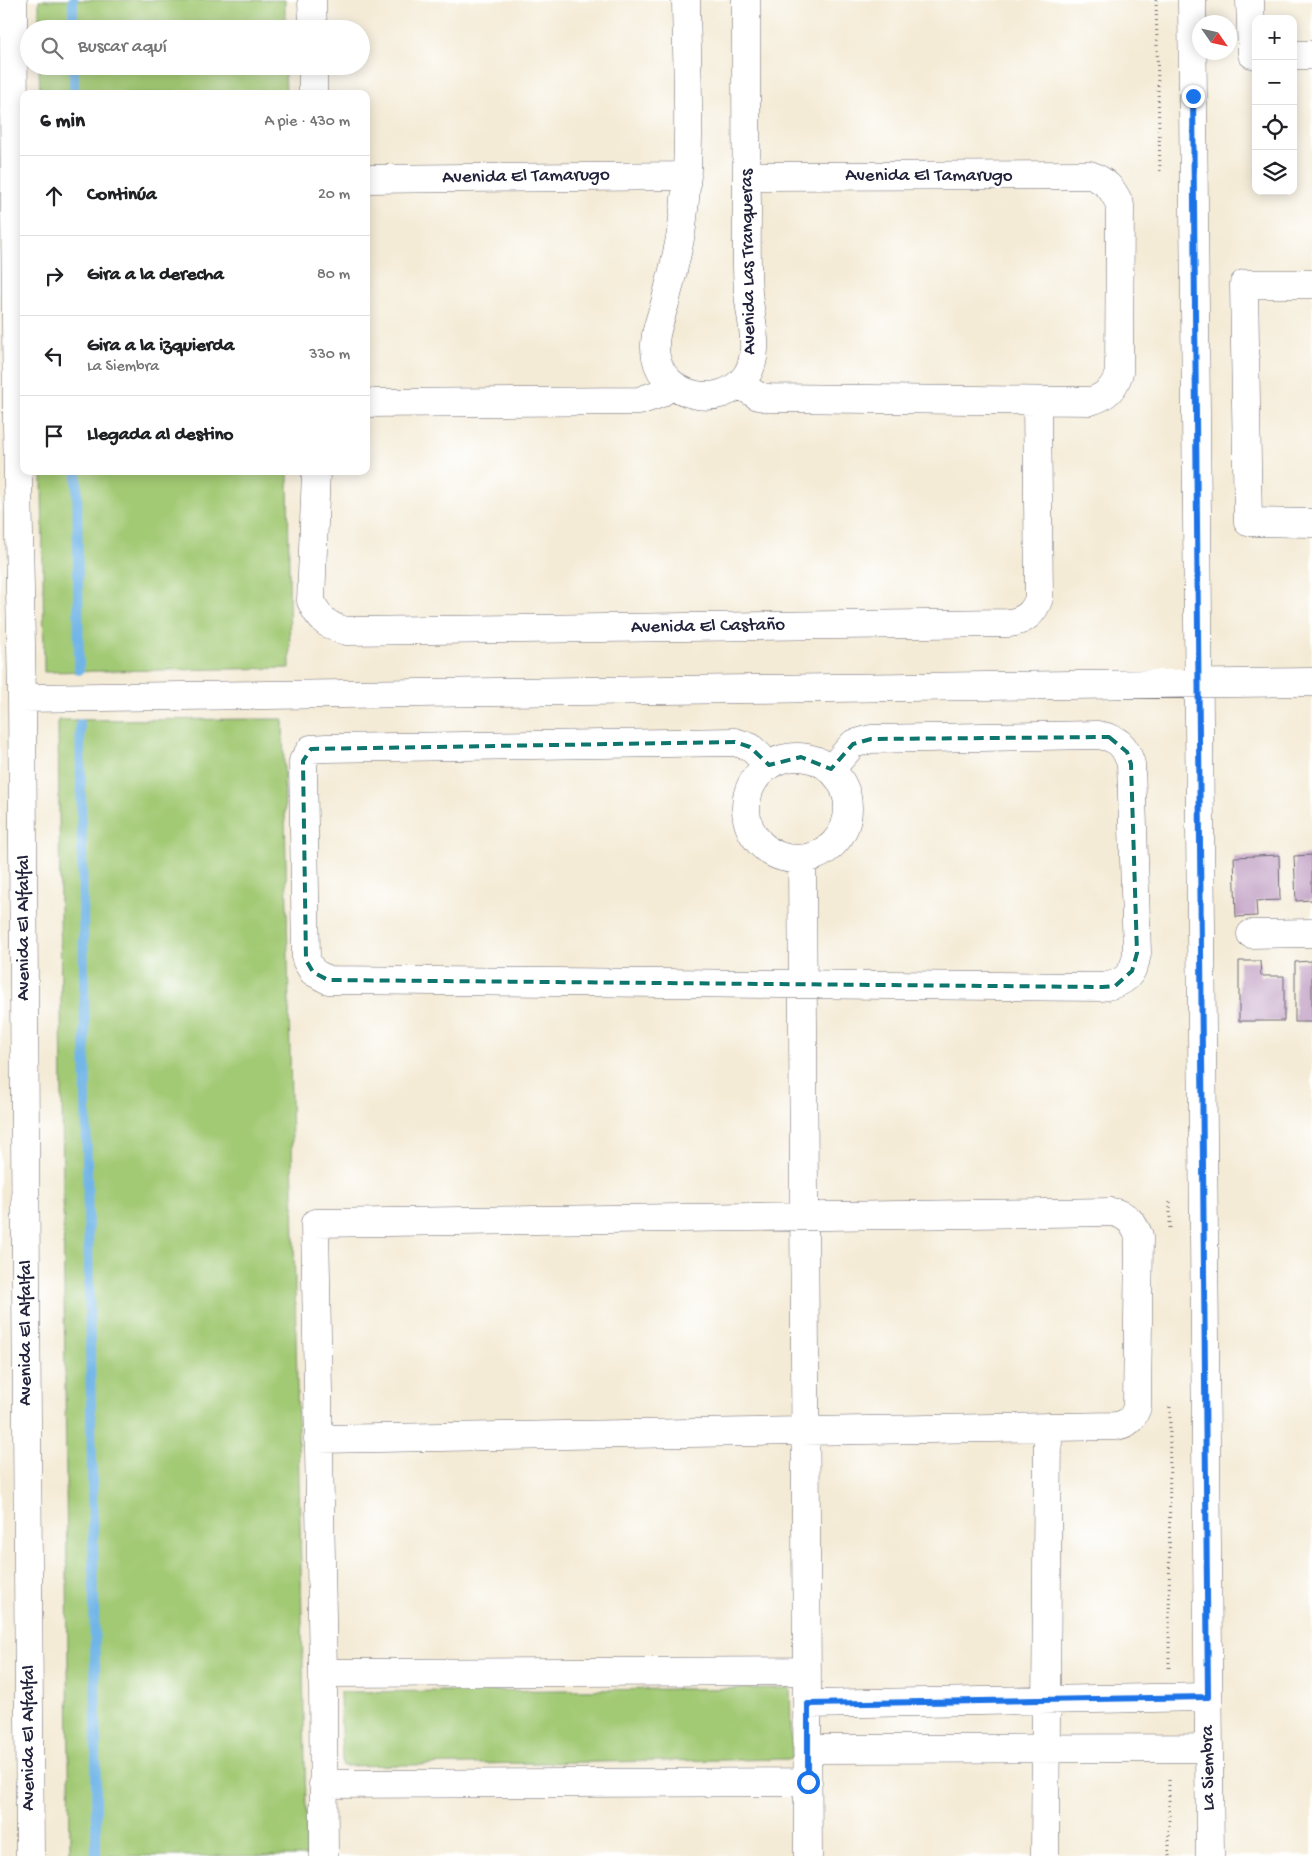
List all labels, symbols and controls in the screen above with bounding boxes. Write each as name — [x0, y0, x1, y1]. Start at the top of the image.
north arrow — [1192, 15, 1237, 60]
map controls — [1252, 15, 1297, 195]
button: + — [1252, 15, 1297, 60]
search box — [20, 20, 370, 75]
icon: search — [38, 34, 66, 62]
text: Buscar aquí — [78, 36, 167, 59]
button: − — [1252, 60, 1297, 105]
route end — [1182, 85, 1205, 108]
button: locate — [1252, 105, 1297, 150]
text: 6 min — [40, 110, 85, 135]
text: A pie · 430 m — [264, 113, 350, 132]
button: layers — [1252, 150, 1297, 195]
street label: Avenida El Tamarugo — [442, 164, 610, 190]
street label: Avenida El Tamarugo — [845, 165, 1013, 188]
street label: Avenida Las Tranqueras — [736, 168, 762, 355]
icon: ahead — [40, 182, 68, 210]
text: Continúa — [87, 184, 157, 207]
text: 20 m — [318, 186, 350, 205]
icon: right — [40, 262, 68, 290]
text: Gira a la derecha — [87, 264, 224, 287]
text: 80 m — [317, 266, 350, 285]
text: Gira a la izquierda — [87, 335, 234, 358]
icon: left — [40, 342, 68, 370]
text: 330 m — [309, 346, 350, 365]
text: La Siembra — [87, 358, 159, 377]
icon: arrive — [40, 422, 68, 450]
text: Llegada al destino — [87, 424, 233, 447]
street label: Avenida El Castaño — [631, 614, 785, 640]
street label: Avenida El Alfalfal — [13, 855, 36, 1001]
street label: Avenida El Alfalfal — [15, 1260, 38, 1406]
street label: Avenida El Alfalfal — [18, 1665, 41, 1811]
street label: La Siembra — [1197, 1724, 1221, 1811]
route start — [797, 1771, 820, 1794]

